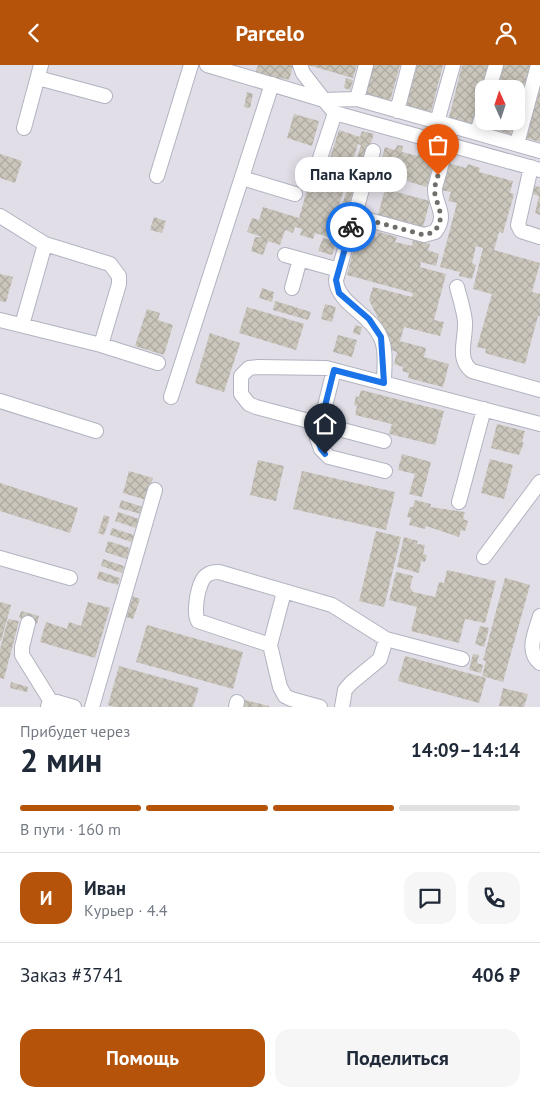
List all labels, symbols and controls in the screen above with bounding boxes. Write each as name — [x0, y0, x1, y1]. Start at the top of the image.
icon: back — [20, 19, 48, 47]
text: Parcelo — [235, 19, 305, 47]
icon: person — [492, 19, 520, 47]
north arrow — [475, 80, 525, 130]
map controls — [475, 80, 525, 130]
pin — [417, 124, 459, 175]
icon: bag — [424, 131, 452, 159]
callout: Папа Карло — [296, 157, 408, 193]
text: Папа Карло — [310, 164, 392, 184]
courier — [326, 202, 376, 252]
icon: bike — [337, 213, 365, 241]
pin — [304, 403, 346, 454]
icon: home — [311, 410, 339, 438]
text: Прибудет через — [20, 721, 130, 741]
text: 14:09–14:14 — [411, 738, 520, 762]
text: 2 мин — [20, 739, 102, 781]
text: В пути · 160 m — [20, 819, 121, 839]
button: chat — [404, 872, 456, 924]
button: phone — [468, 872, 520, 924]
text: Иван — [84, 876, 126, 900]
text: И — [40, 886, 52, 910]
text: Курьер · 4.4 — [84, 900, 168, 920]
text: Заказ #3741 — [20, 963, 123, 987]
text: 406 ₽ — [472, 963, 520, 987]
button: Помощь — [20, 1029, 265, 1087]
button: Поделиться — [275, 1029, 520, 1087]

